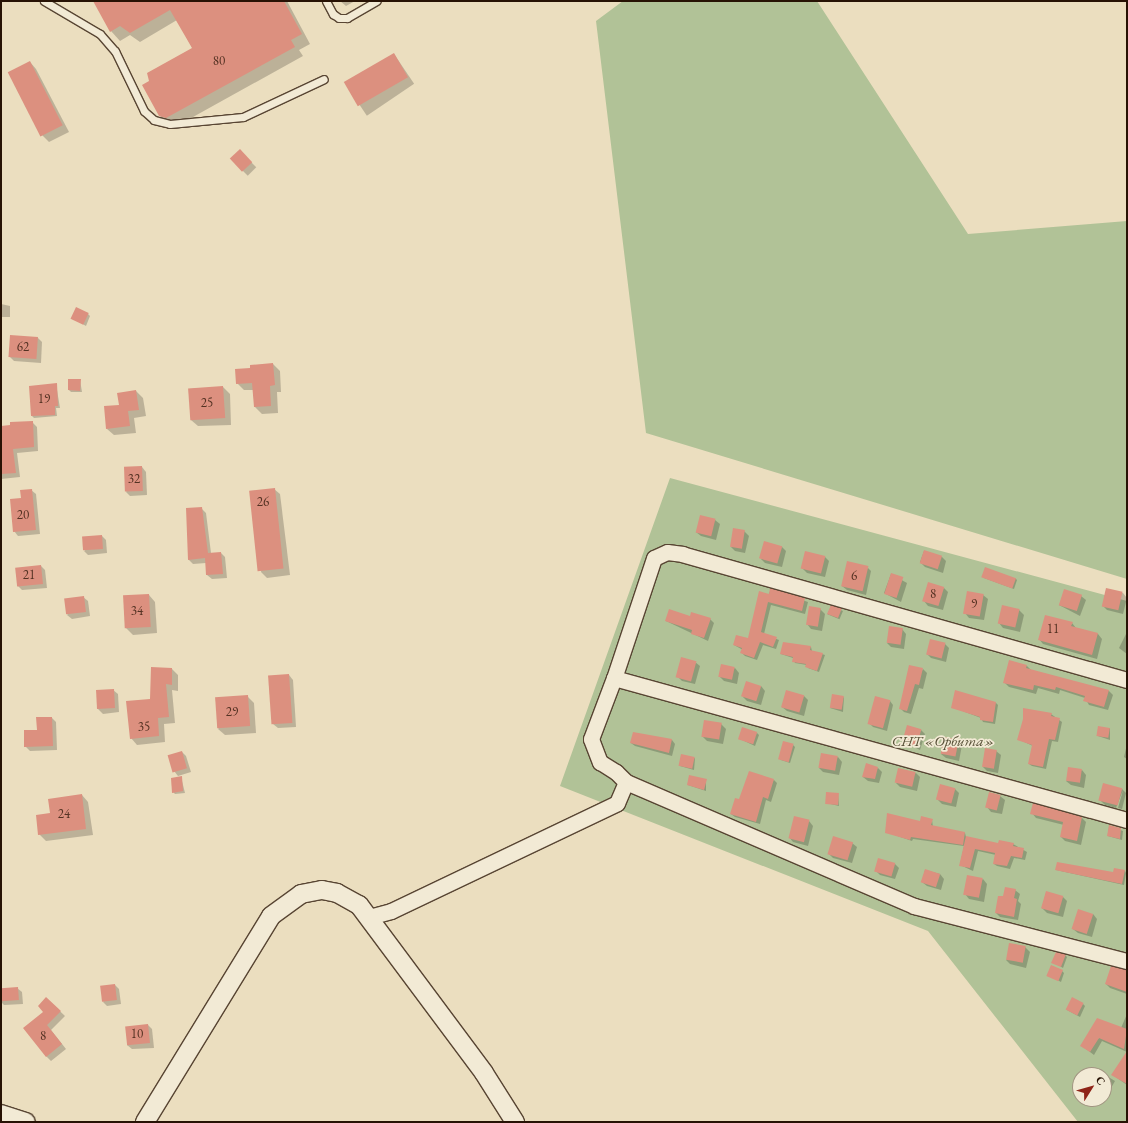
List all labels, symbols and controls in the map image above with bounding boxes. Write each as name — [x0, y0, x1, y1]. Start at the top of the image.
house number: 80 — [213, 53, 225, 69]
house number: 62 — [17, 339, 29, 355]
house number: 19 — [38, 391, 50, 407]
house number: 25 — [201, 395, 213, 411]
house number: 32 — [128, 471, 140, 487]
house number: 26 — [257, 494, 269, 510]
house number: 20 — [17, 507, 29, 523]
house number: 21 — [23, 567, 35, 583]
house number: 6 — [851, 568, 857, 584]
house number: 8 — [930, 586, 936, 602]
house number: 9 — [971, 596, 977, 612]
house number: 34 — [131, 603, 143, 619]
house number: 11 — [1047, 621, 1059, 637]
house number: 29 — [226, 704, 238, 720]
house number: 35 — [138, 719, 150, 735]
park label: СНТ «Орбита» — [892, 732, 994, 750]
house number: 24 — [58, 806, 70, 822]
house number: 10 — [131, 1026, 143, 1042]
house number: 8 — [40, 1028, 46, 1044]
north arrow — [1072, 1067, 1112, 1107]
text: С — [1093, 1073, 1109, 1088]

